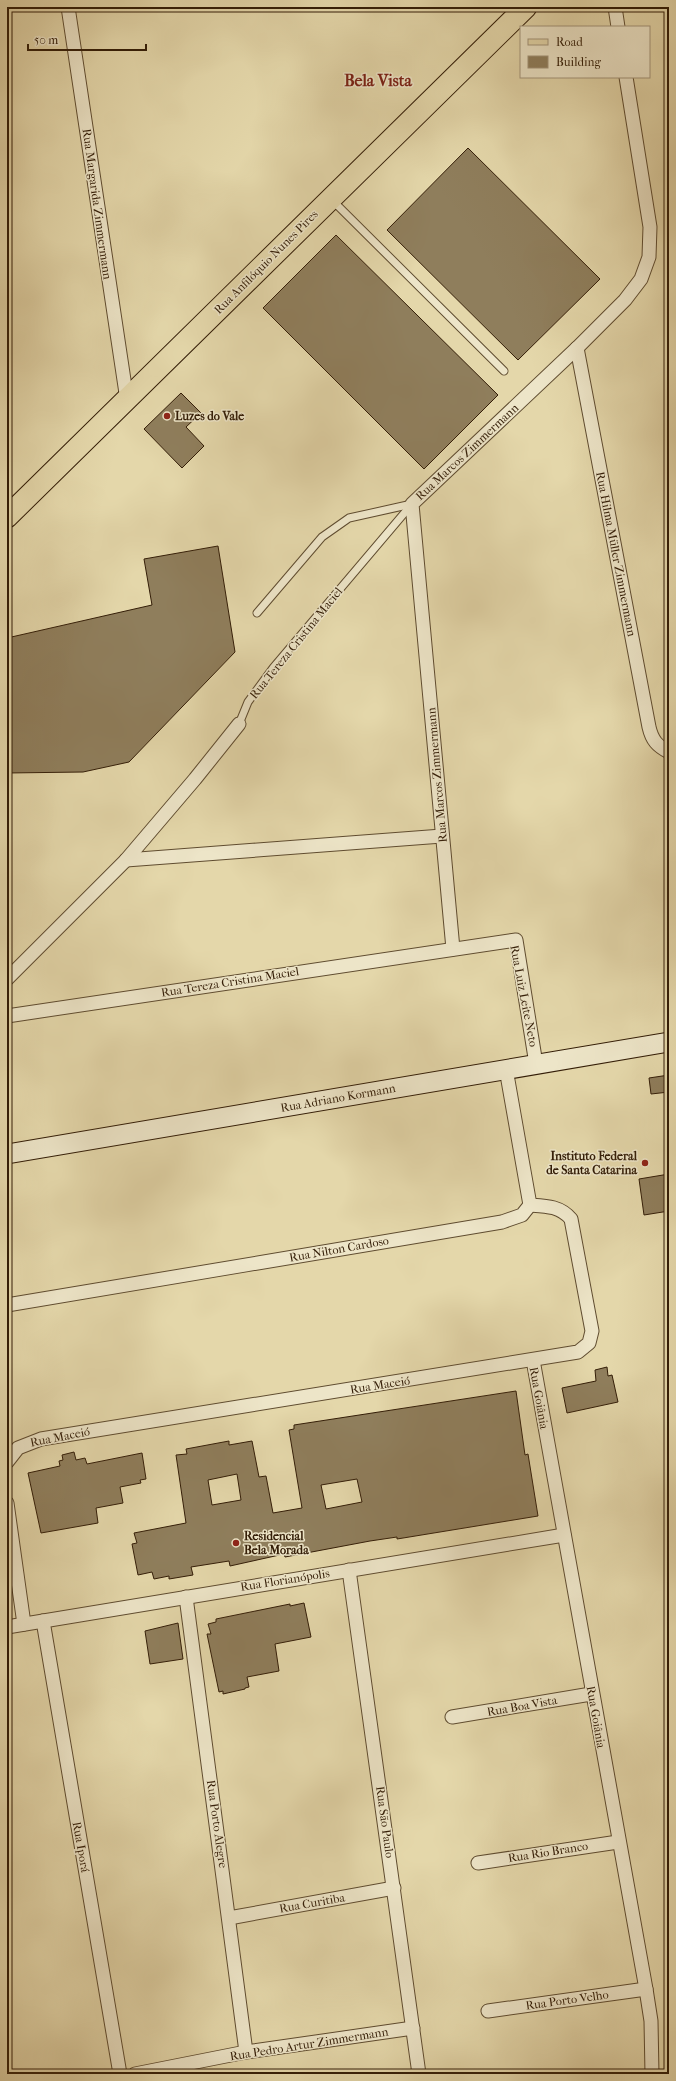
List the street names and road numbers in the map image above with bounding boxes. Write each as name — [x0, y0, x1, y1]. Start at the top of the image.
street label: Rua Margarida Zimmermann — [79, 128, 115, 280]
street label: Rua Anfilóquio Nunes Pires — [211, 207, 321, 317]
street label: Rua Marcos Zimmermann — [413, 401, 521, 503]
street label: Rua Hilma Müller Zimmermann — [593, 470, 639, 638]
street label: Rua Tereza Cristina Maciel — [247, 584, 346, 702]
street label: Rua Marcos Zimmermann — [424, 707, 450, 843]
street label: Rua Luiz Leite Neto — [507, 944, 541, 1048]
street label: Rua Tereza Cristina Maciel — [160, 964, 301, 1000]
street label: Rua Adriano Kormann — [279, 1081, 397, 1115]
street label: Rua Nilton Cardoso — [288, 1233, 390, 1265]
street label: Rua Goiânia — [527, 1366, 551, 1431]
street label: Rua Maceió — [349, 1373, 411, 1397]
street label: Rua Maceió — [29, 1424, 91, 1450]
street label: Rua Florianópolis — [239, 1566, 331, 1594]
street label: Rua Goiânia — [584, 1685, 608, 1750]
street label: Rua Boa Vista — [486, 1693, 559, 1719]
street label: Rua Porto Alegre — [204, 1779, 230, 1869]
street label: Rua São Paulo — [373, 1785, 397, 1859]
street label: Rua Iporá — [70, 1821, 92, 1874]
street label: Rua Rio Branco — [507, 1839, 589, 1865]
street label: Rua Curitiba — [278, 1890, 346, 1916]
street label: Rua Porto Velho — [525, 1987, 609, 2013]
street label: Rua Pedro Artur Zimmermann — [229, 2025, 389, 2063]

